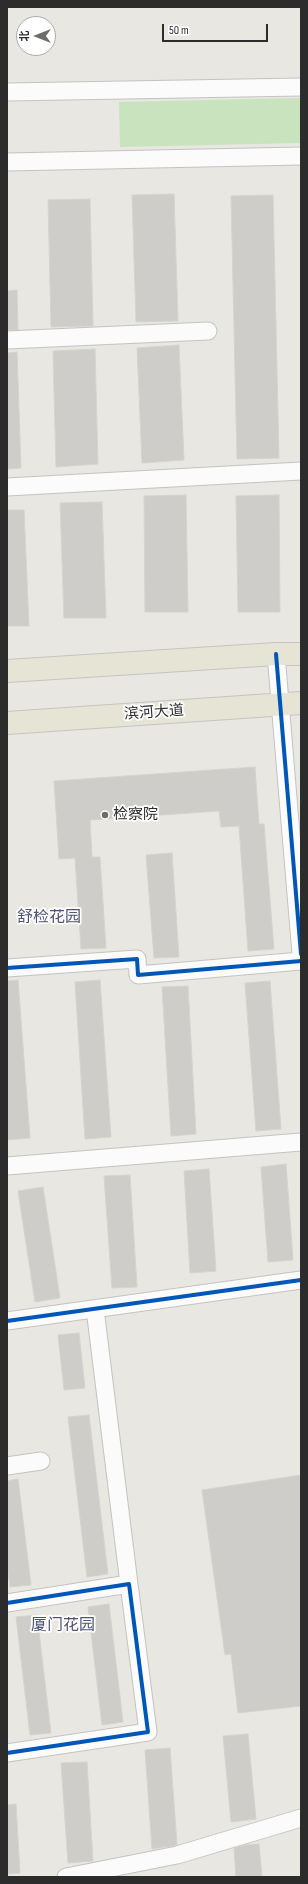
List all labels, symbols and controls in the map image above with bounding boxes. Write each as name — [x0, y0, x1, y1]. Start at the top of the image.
north arrow — [16, 16, 56, 56]
scale bar — [164, 16, 270, 42]
text: 50 m — [169, 23, 189, 38]
text: 北 — [18, 31, 31, 42]
street label: 滨河大道 — [123, 702, 185, 724]
place label: 检察院 — [113, 806, 158, 824]
marker: 检察院 — [100, 810, 110, 820]
district label: 舒检花园 — [17, 908, 81, 928]
district label: 厦门花园 — [31, 1616, 95, 1636]

